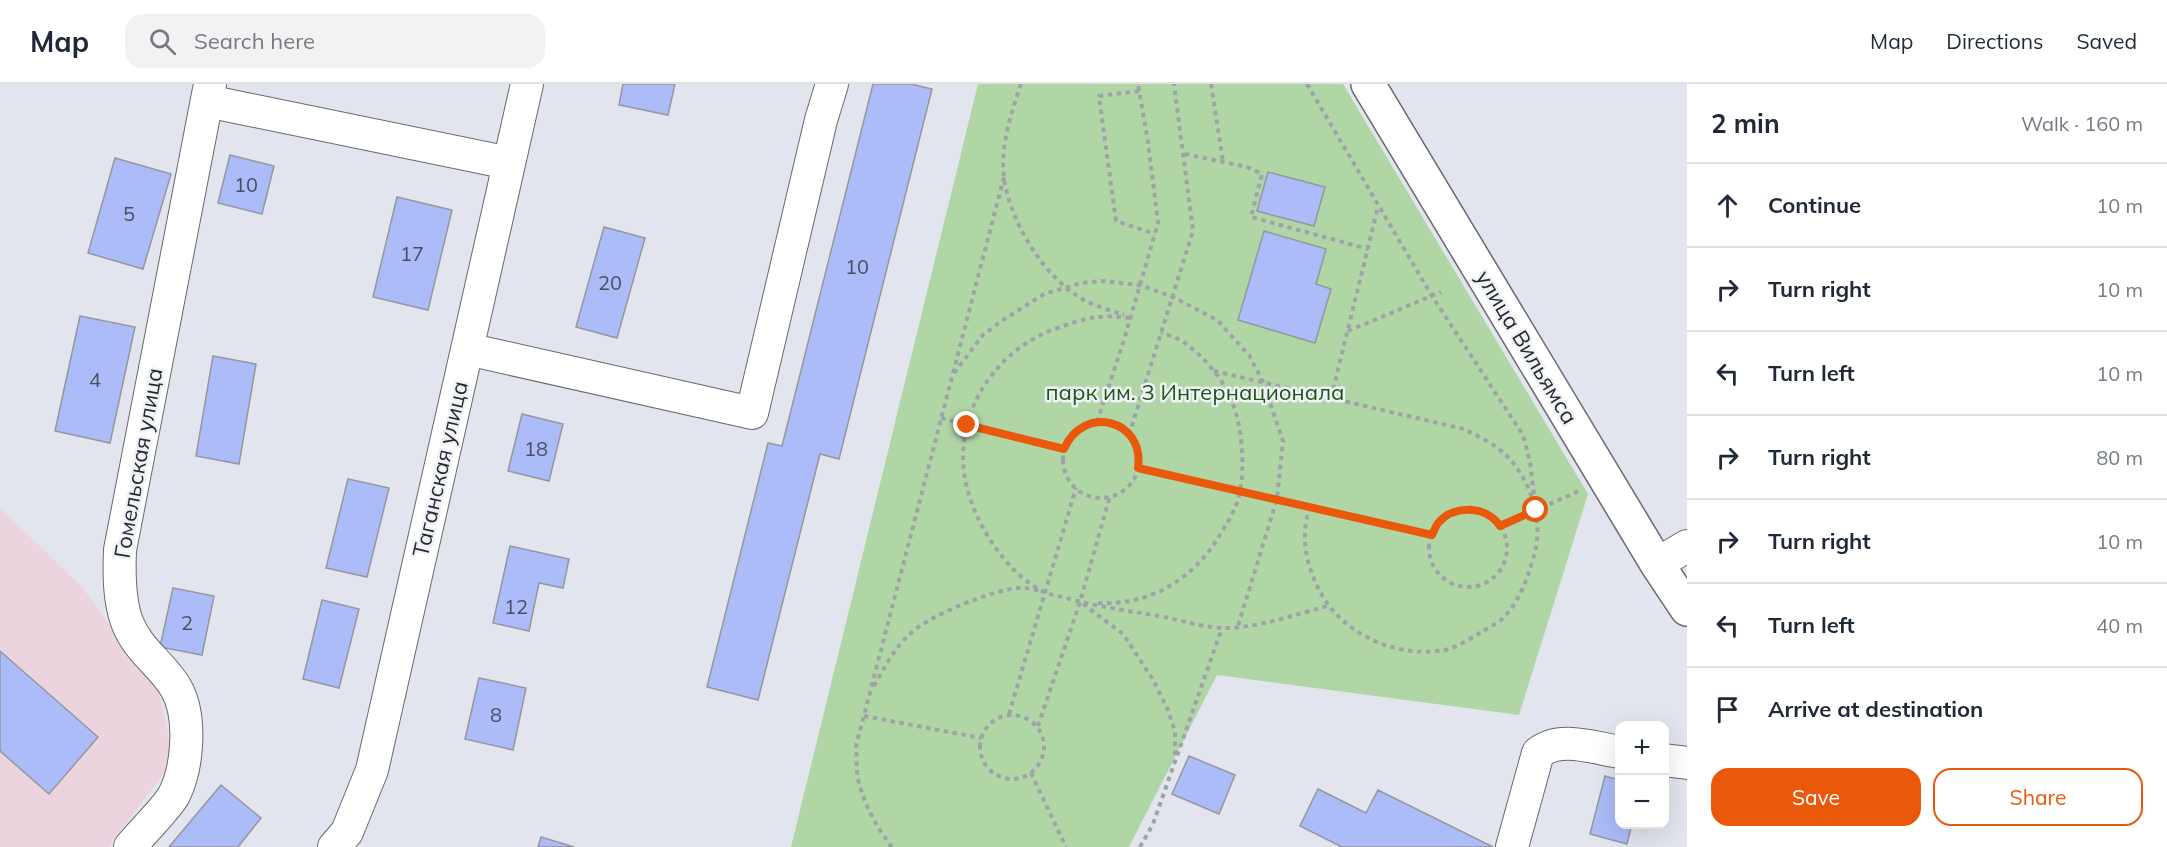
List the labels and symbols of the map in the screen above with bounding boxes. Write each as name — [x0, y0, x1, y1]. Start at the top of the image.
house number: 10 — [234, 172, 258, 197]
house number: 5 — [123, 201, 135, 226]
house number: 17 — [400, 241, 424, 266]
house number: 10 — [845, 254, 869, 279]
street label: улица Вильямса — [1470, 265, 1584, 429]
house number: 20 — [598, 270, 622, 295]
street label: Гомельская улица — [107, 366, 169, 560]
house number: 4 — [89, 367, 101, 392]
street label: Таганская улица — [406, 378, 474, 560]
park label: парк им. 3 Интернационала — [1045, 378, 1345, 406]
route end — [953, 411, 979, 437]
house number: 18 — [524, 436, 548, 461]
route start — [1522, 496, 1548, 522]
house number: 12 — [504, 594, 528, 619]
house number: 2 — [181, 610, 193, 635]
house number: 8 — [490, 702, 502, 727]

